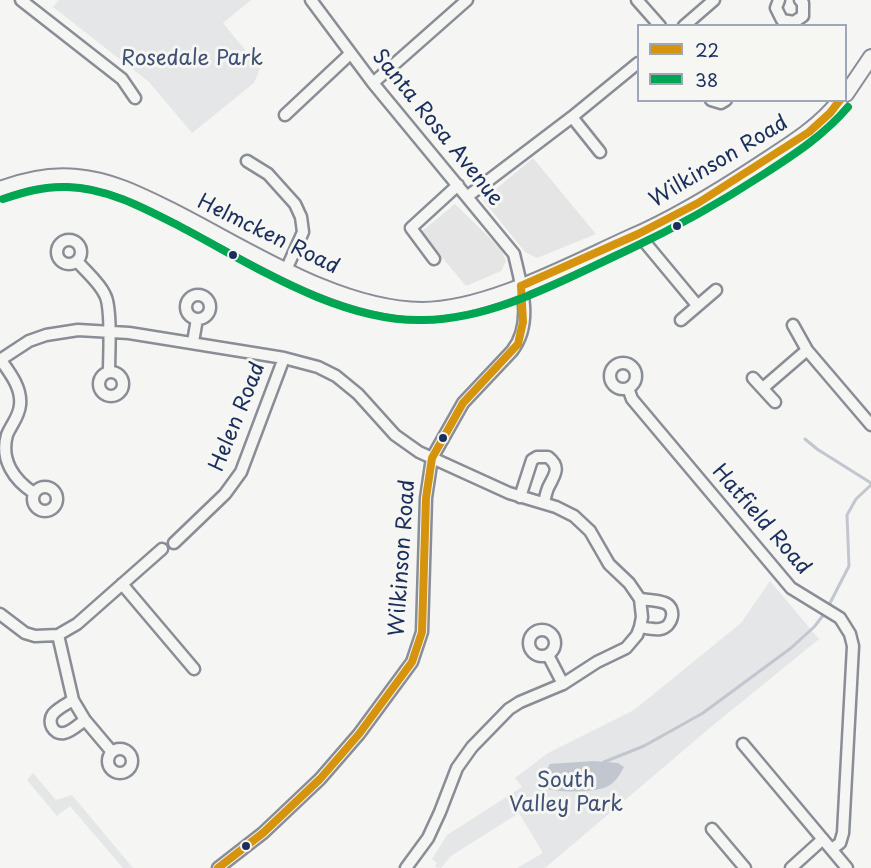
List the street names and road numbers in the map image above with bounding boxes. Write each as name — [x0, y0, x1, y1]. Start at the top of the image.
street label: Santa Rosa Avenue — [366, 45, 508, 211]
street label: Wilkinson Road — [645, 111, 793, 213]
street label: Helmcken Road — [193, 190, 343, 280]
street label: Helen Road — [205, 359, 271, 475]
street label: Hatfield Road — [706, 460, 816, 580]
street label: Wilkinson Road — [385, 479, 421, 637]

